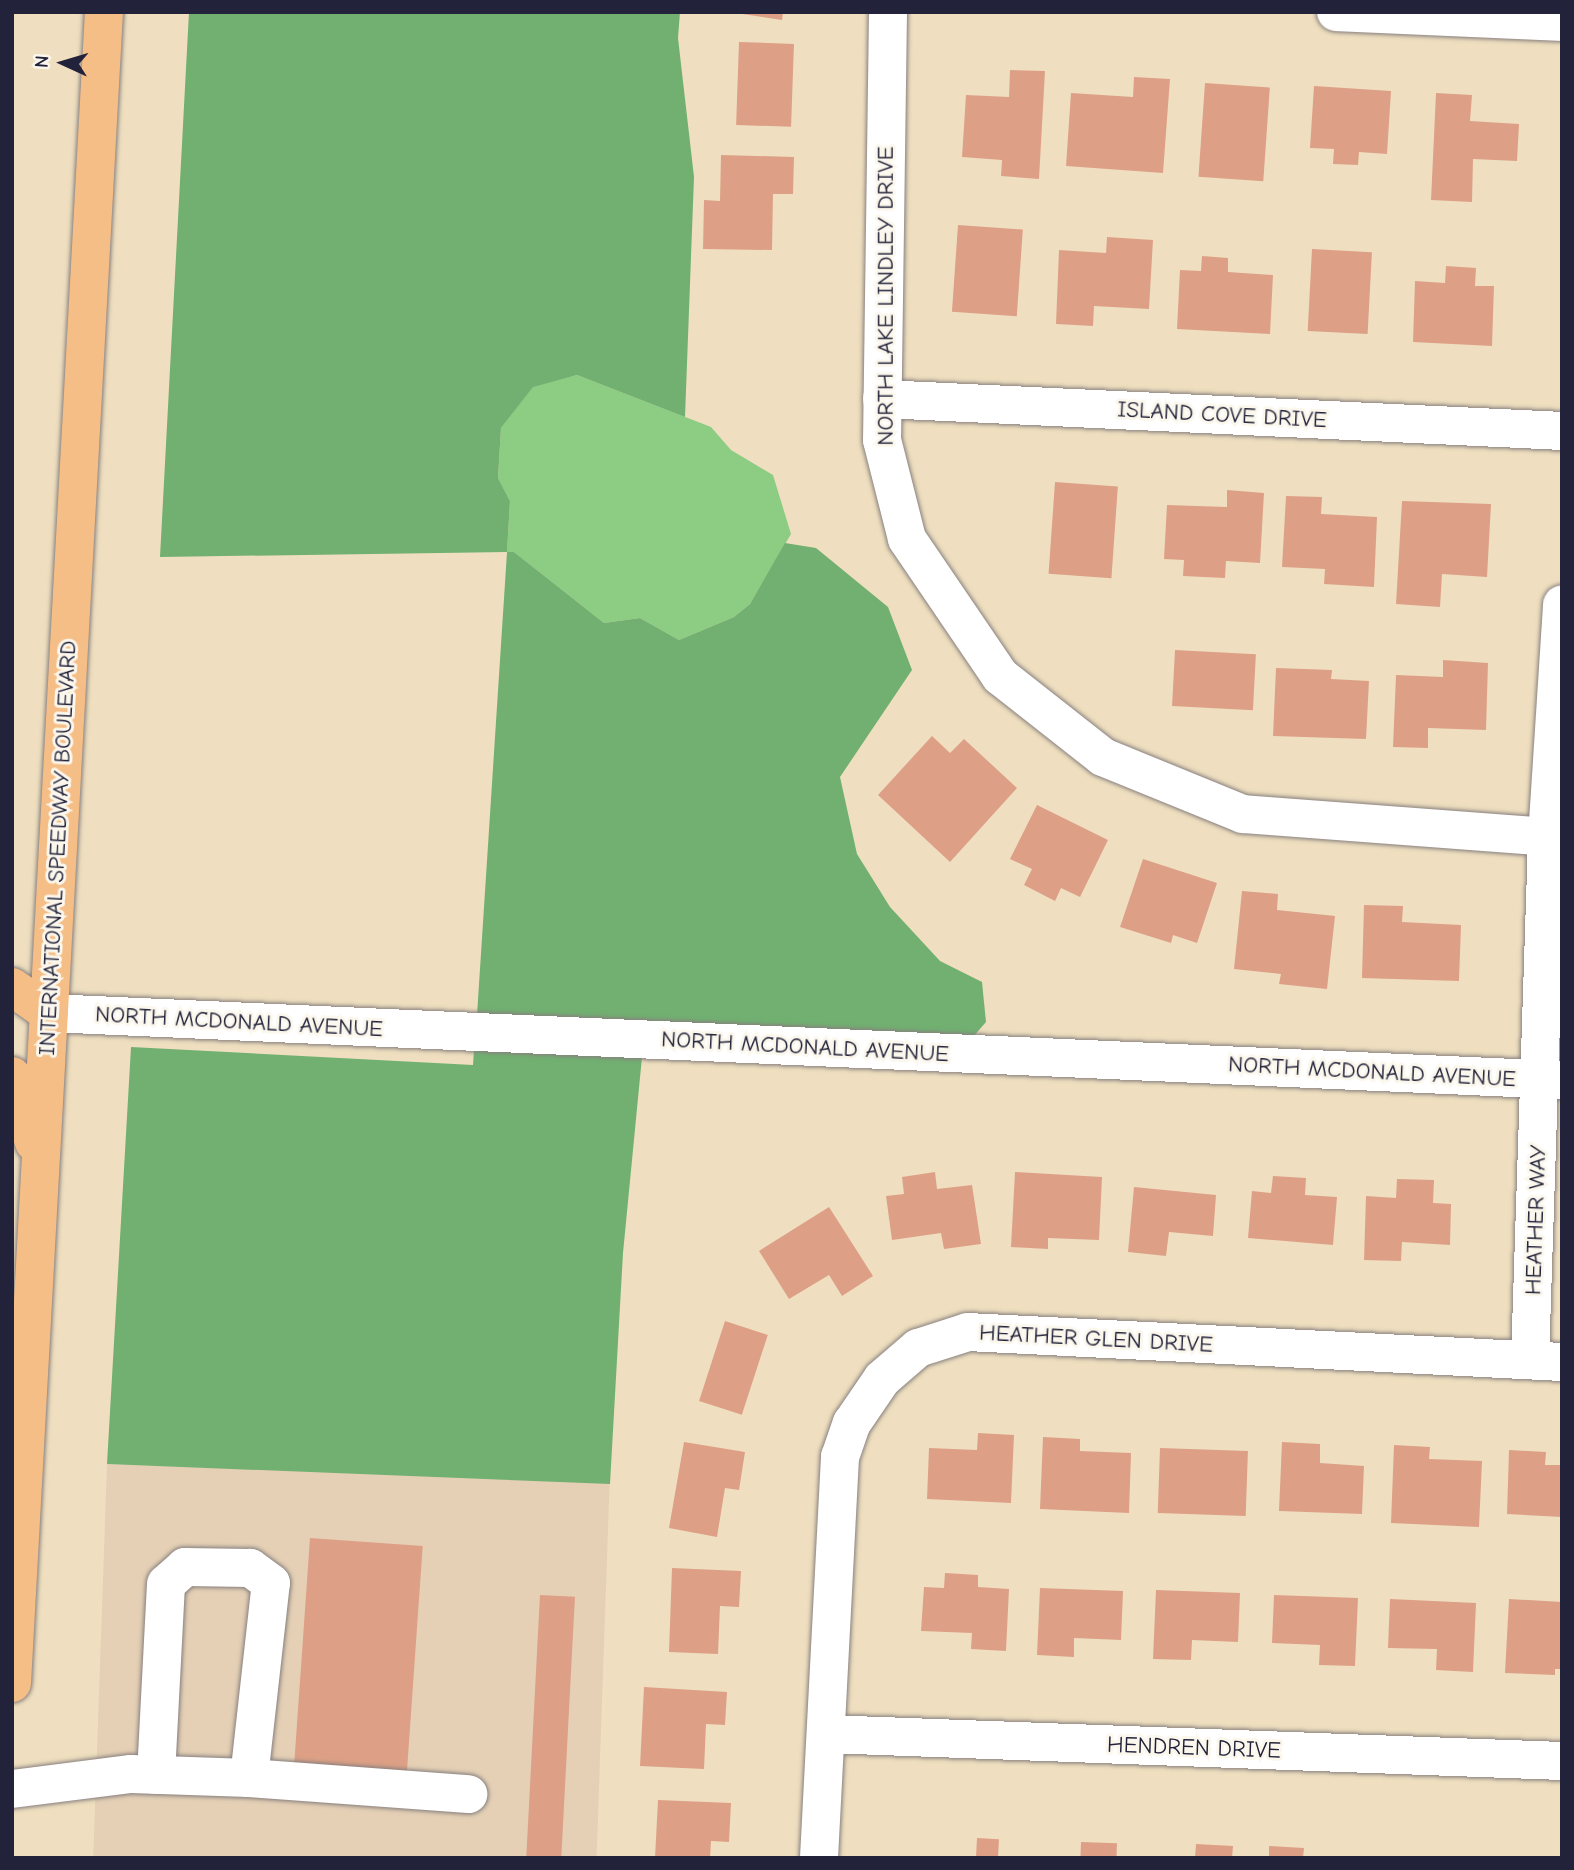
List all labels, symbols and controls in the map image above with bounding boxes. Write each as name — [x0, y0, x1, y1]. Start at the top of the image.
north arrow — [28, 28, 98, 98]
text: N — [31, 55, 53, 68]
street label: NORTH LAKE LINDLEY DRIVE — [872, 146, 900, 446]
street label: ISLAND COVE DRIVE — [1117, 396, 1327, 434]
street label: INTERNATIONAL SPEEDWAY BOULEVARD — [33, 640, 83, 1056]
street label: NORTH MCDONALD AVENUE — [94, 1001, 384, 1043]
street label: NORTH MCDONALD AVENUE — [660, 1026, 950, 1068]
street label: NORTH MCDONALD AVENUE — [1227, 1051, 1517, 1093]
street label: HEATHER WAY — [1520, 1144, 1552, 1296]
street label: HEATHER GLEN DRIVE — [978, 1319, 1214, 1359]
street label: HENDREN DRIVE — [1107, 1731, 1281, 1765]

